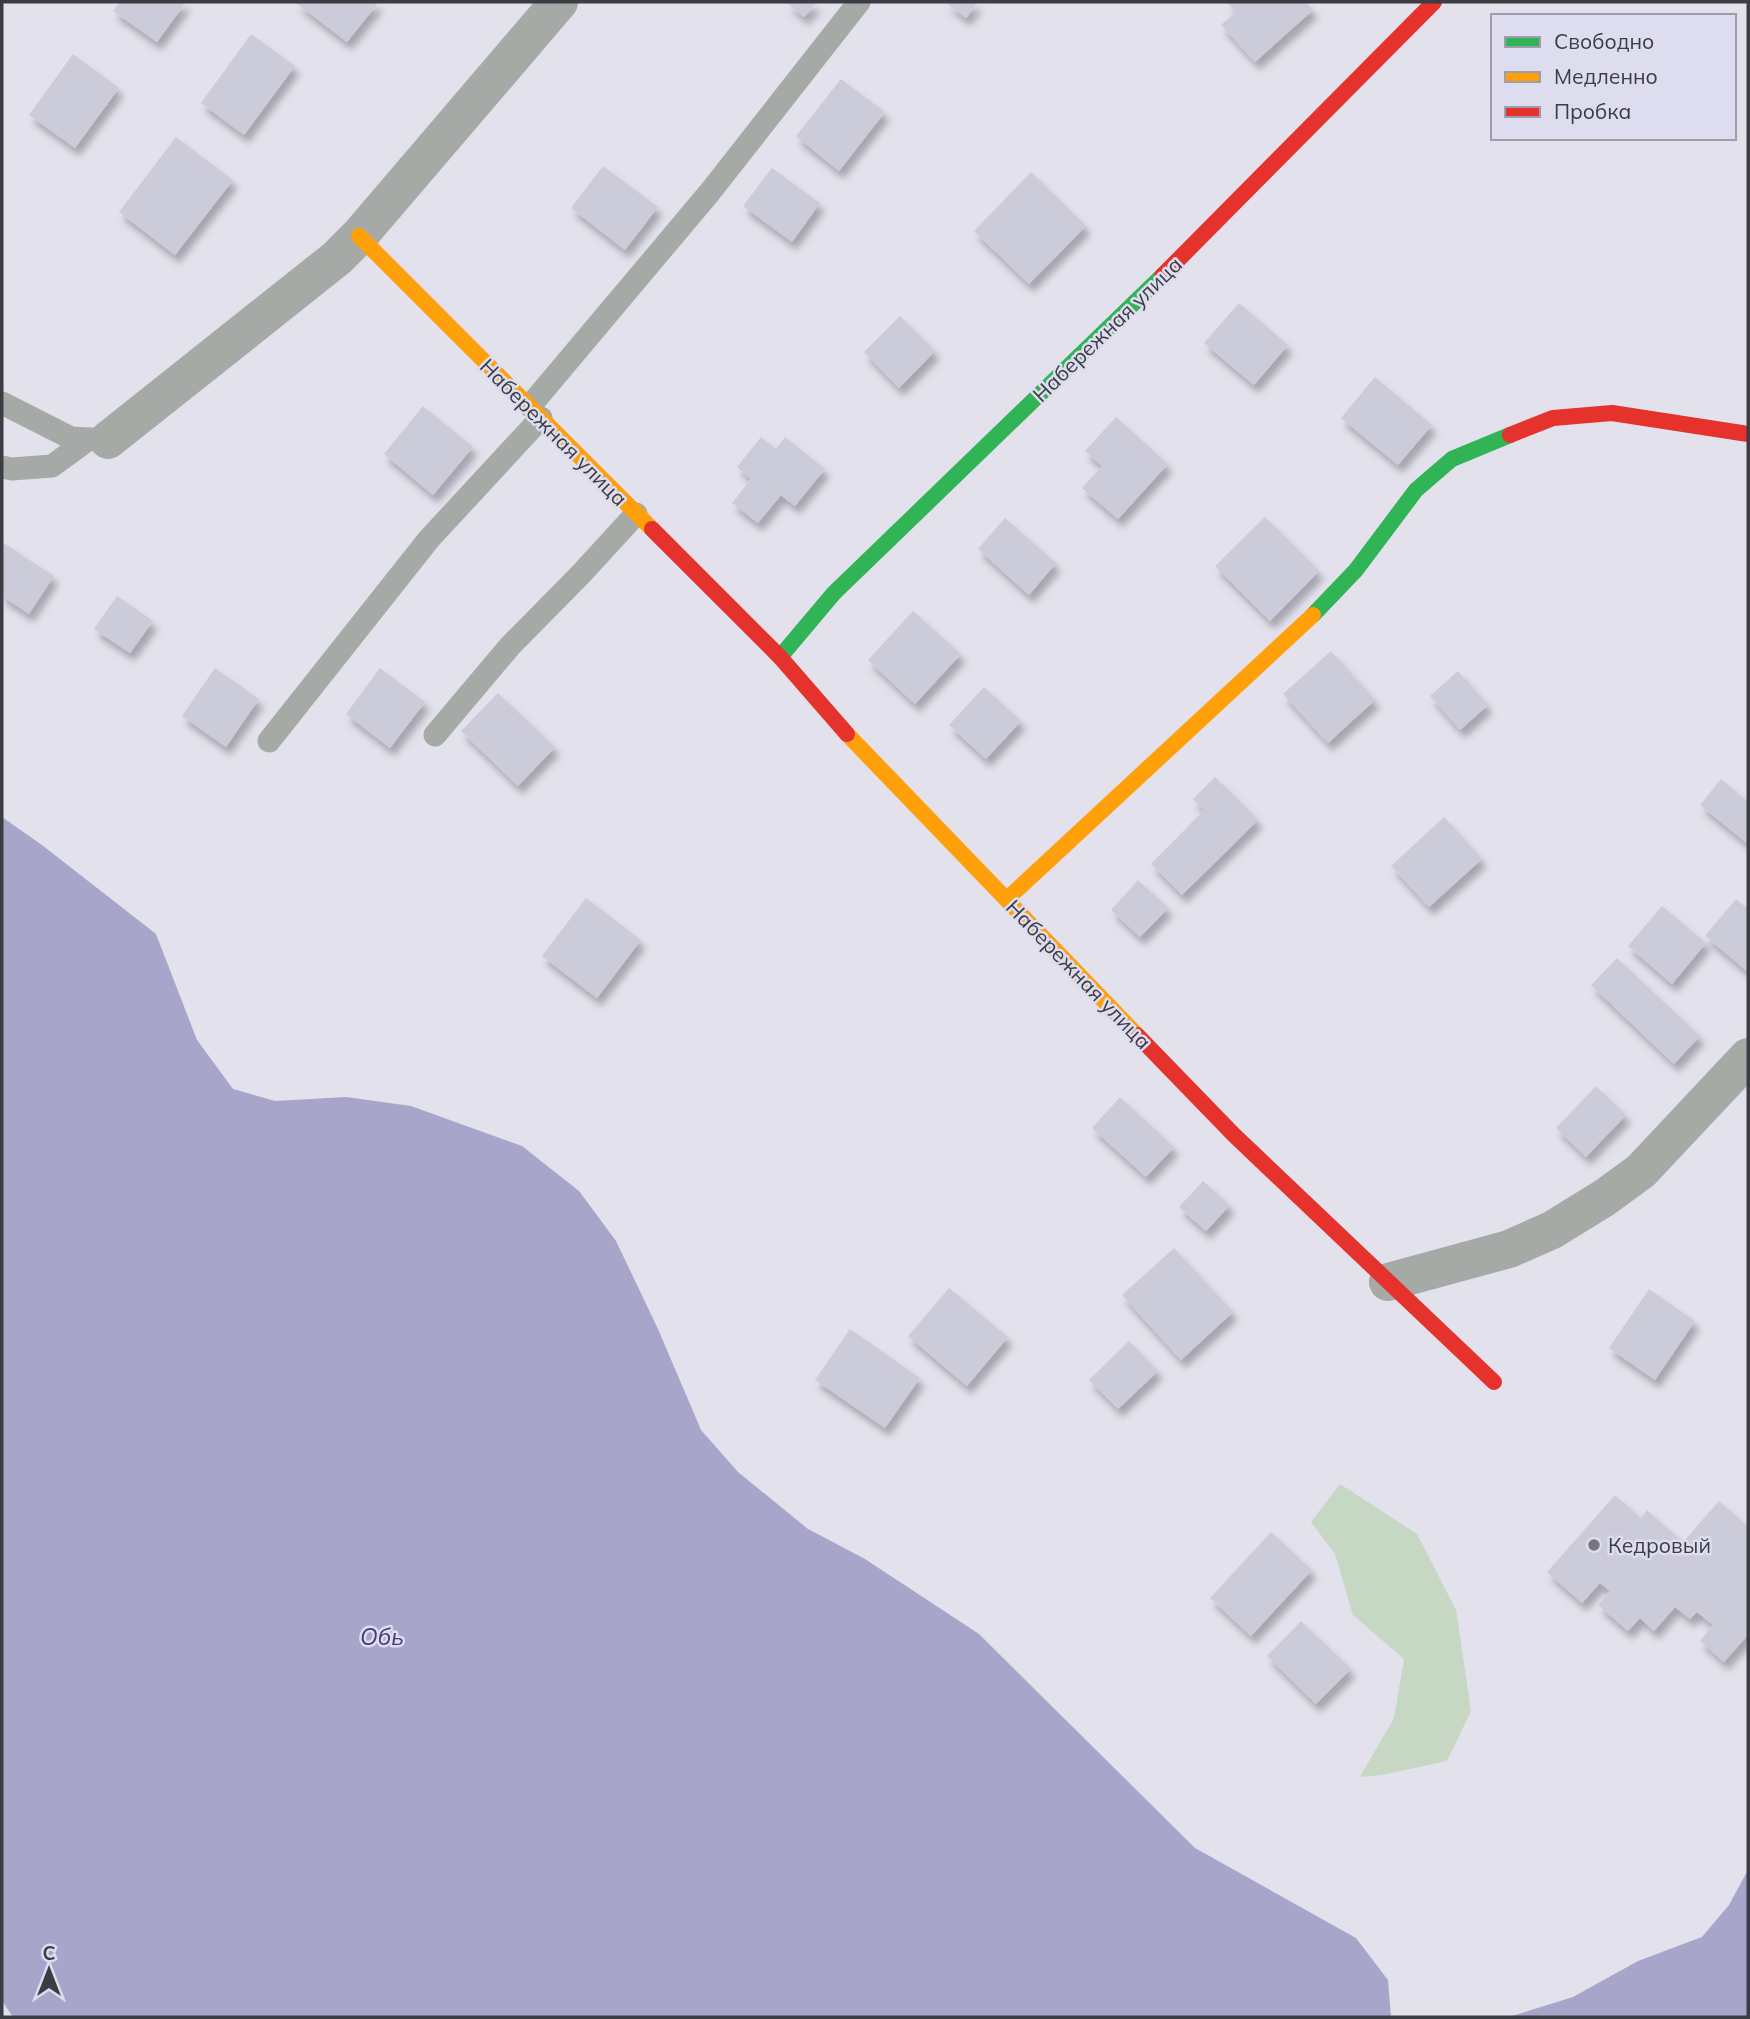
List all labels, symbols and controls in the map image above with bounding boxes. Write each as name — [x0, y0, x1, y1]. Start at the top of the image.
legend — [1491, 14, 1736, 140]
text: Свободно — [1554, 28, 1654, 54]
text: Медленно — [1554, 63, 1658, 89]
text: Пробка — [1554, 98, 1631, 124]
street label: Набережная улица — [1027, 251, 1187, 407]
street label: Набережная улица — [475, 353, 633, 511]
street label: Набережная улица — [1001, 894, 1157, 1054]
place label: Кедровый — [1608, 1532, 1711, 1558]
marker: Кедровый — [1586, 1537, 1602, 1553]
water label: Обь — [360, 1622, 404, 1651]
north arrow — [14, 1935, 84, 2005]
text: С — [42, 1941, 56, 1965]

